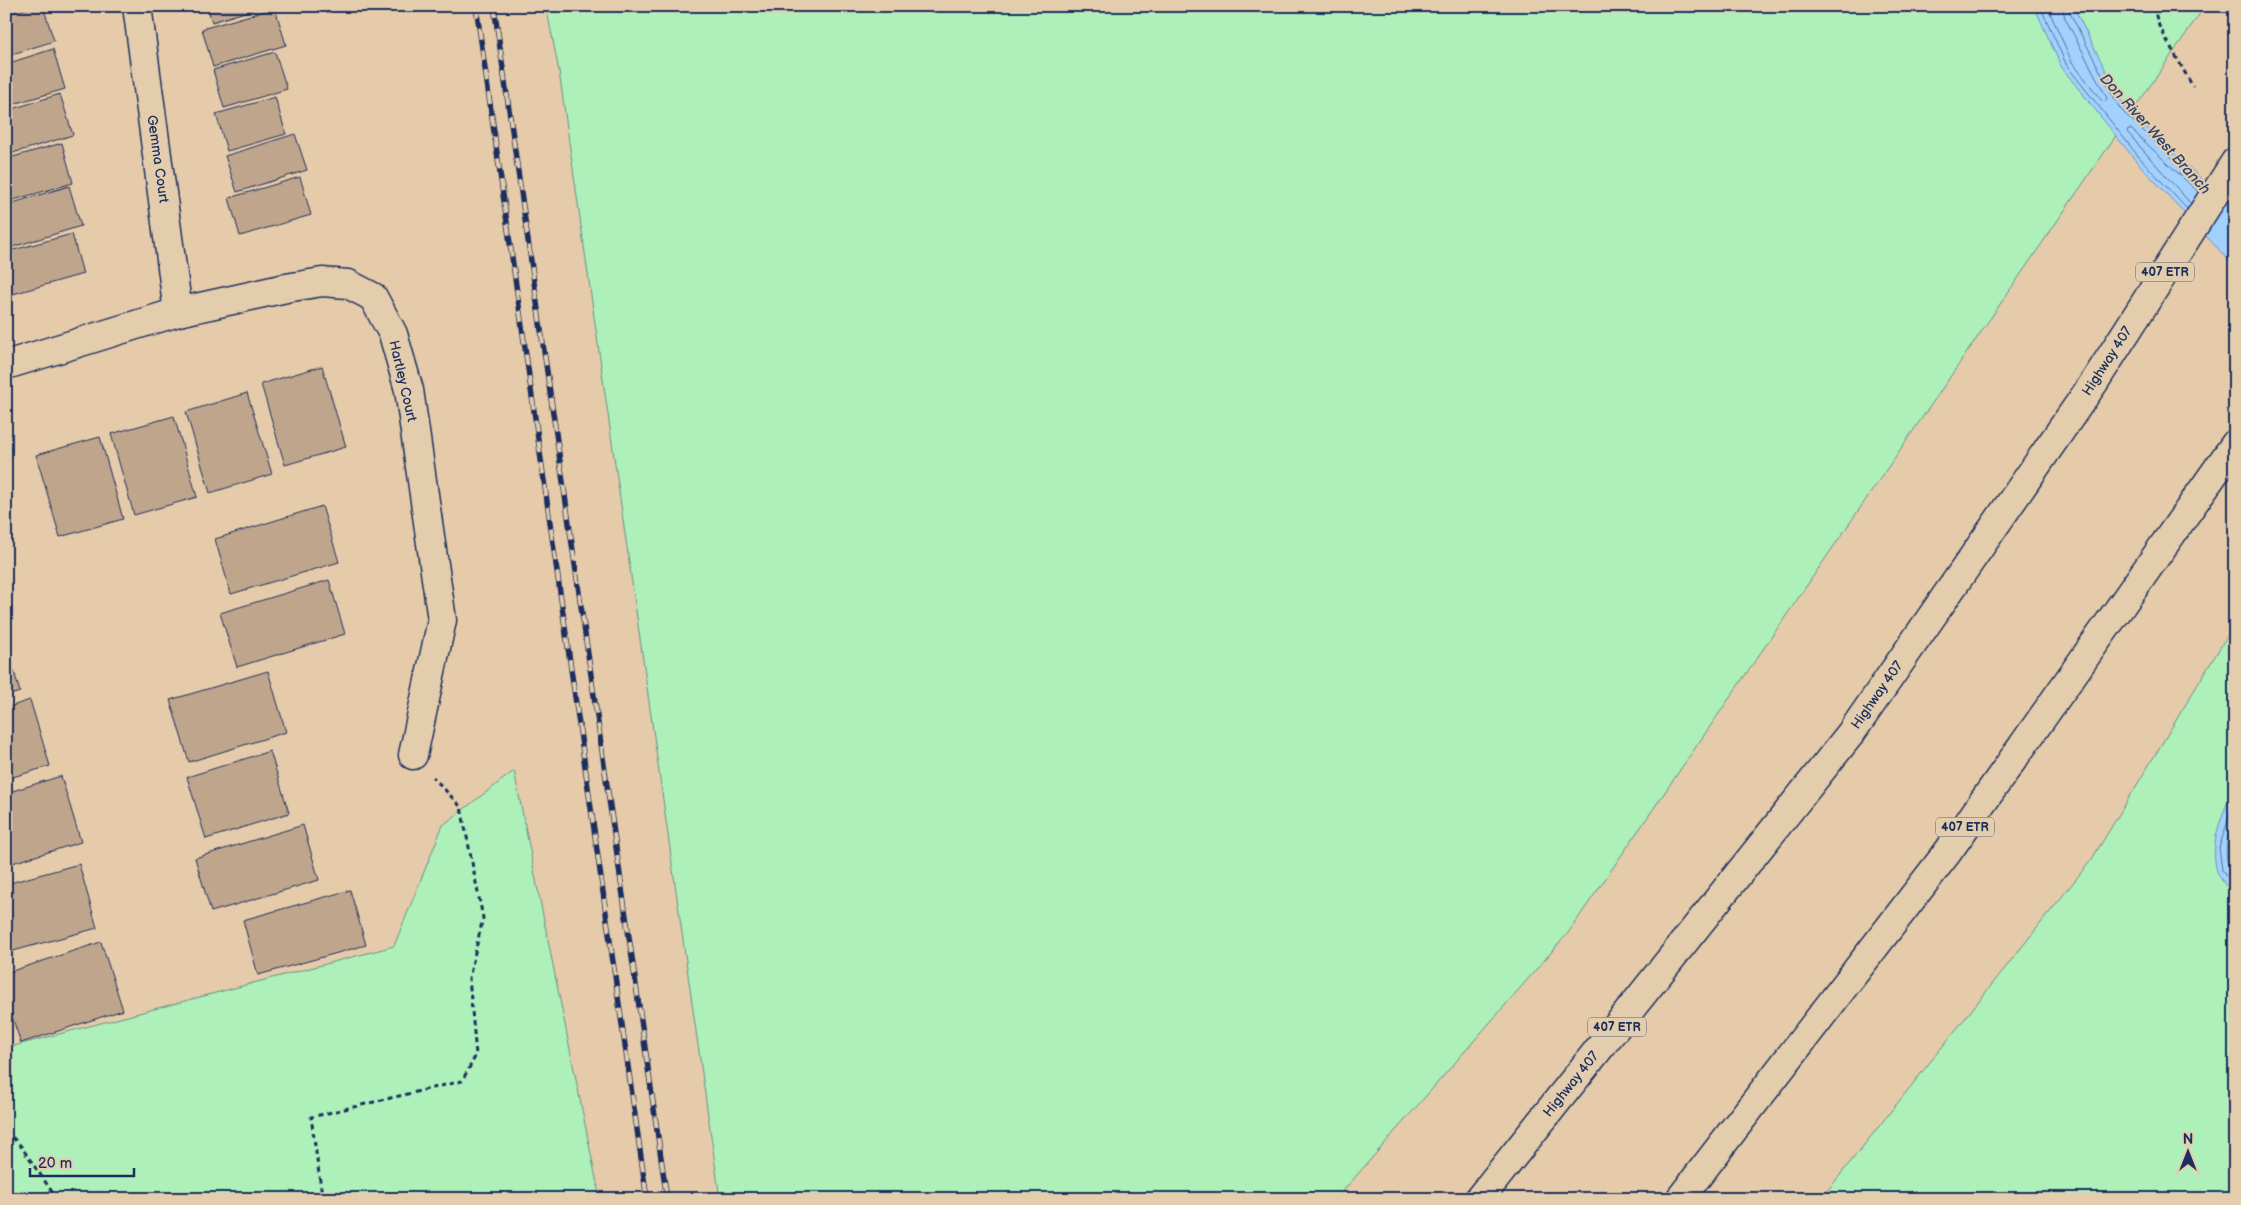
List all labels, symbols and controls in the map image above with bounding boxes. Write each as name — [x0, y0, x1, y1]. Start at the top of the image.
water label: Don River West Branch — [2096, 70, 2214, 198]
street label: Gemma Court — [143, 114, 173, 205]
road number: 407 ETR — [2136, 262, 2194, 282]
street label: Highway 407 — [2078, 323, 2136, 399]
street label: Hartley Court — [385, 339, 421, 424]
street label: Highway 407 — [1847, 658, 1907, 732]
road number: 407 ETR — [1936, 818, 1994, 836]
road number: 407 ETR — [1588, 1018, 1646, 1036]
street label: Highway 407 — [1539, 1048, 1603, 1120]
north arrow — [2164, 1128, 2214, 1178]
text: N — [2183, 1131, 2193, 1148]
scale bar — [30, 1145, 134, 1177]
text: 20 m — [38, 1154, 72, 1173]

